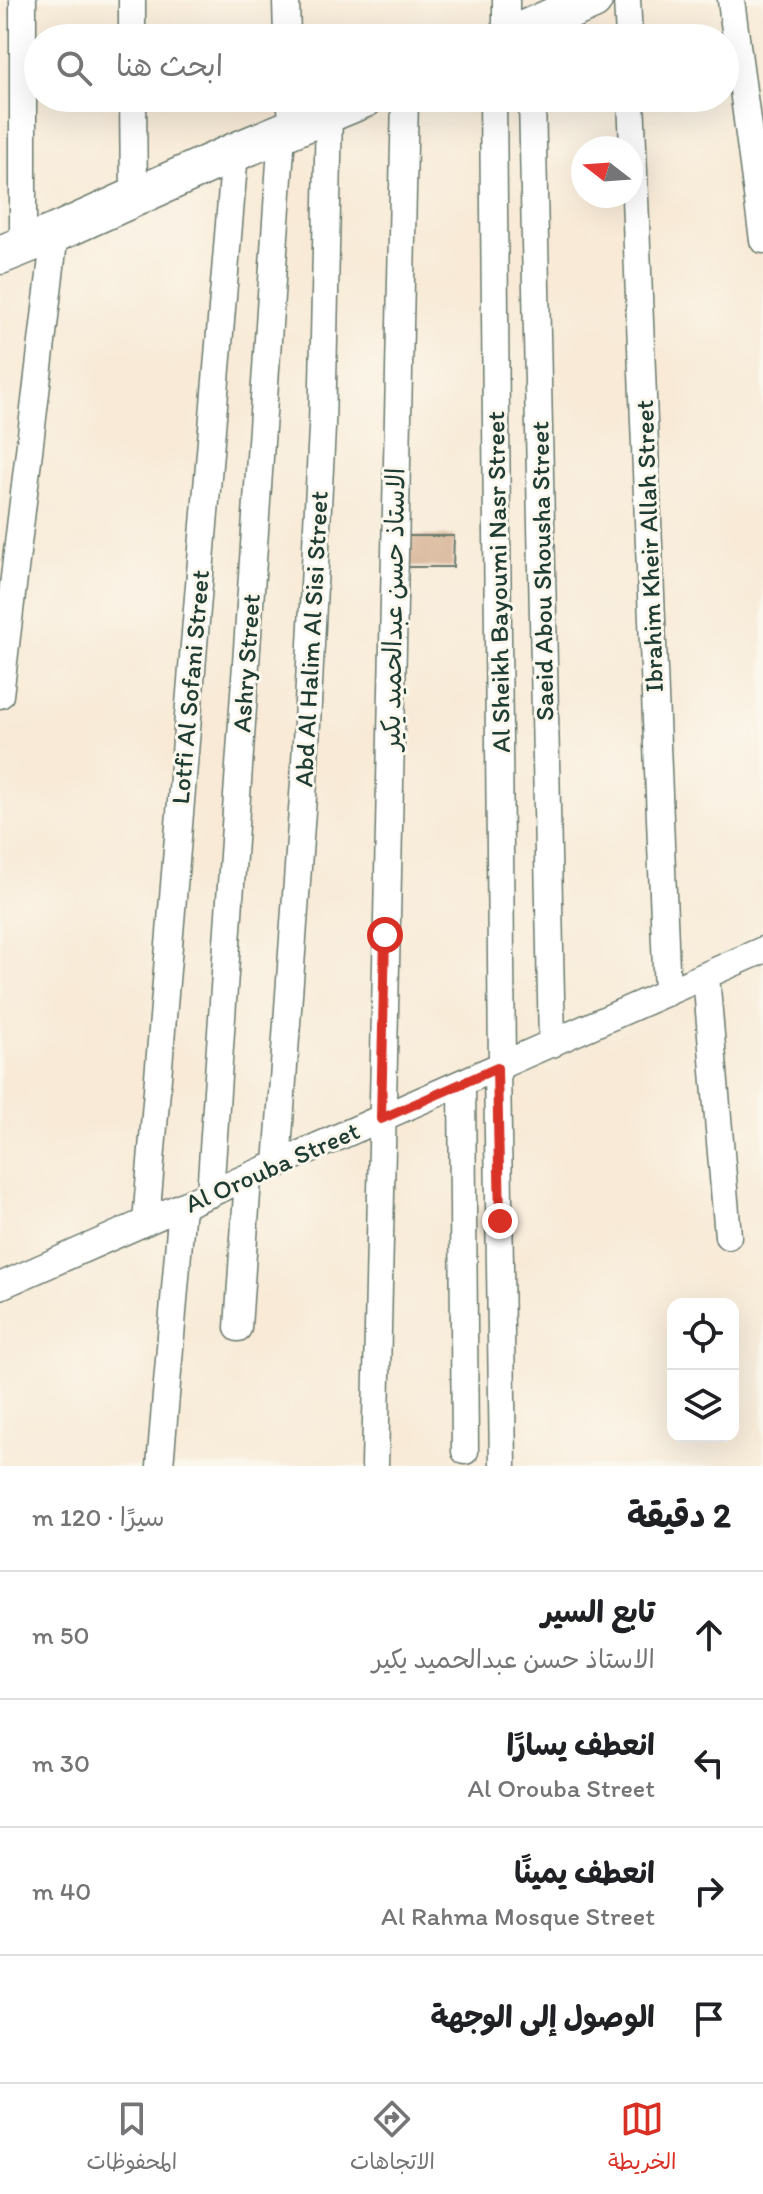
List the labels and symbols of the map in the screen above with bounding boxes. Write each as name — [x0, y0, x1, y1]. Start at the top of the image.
north arrow — [571, 136, 643, 208]
street label: Ibrahim Kheir Allah Street — [628, 399, 670, 693]
street label: Al Sheikh Bayoumi Nasr Street — [479, 411, 517, 753]
street label: Saeid Abou Shousha Street — [523, 421, 561, 721]
street label: الاستاذ حسن عبدالحميد يكير — [374, 467, 411, 753]
street label: Abd Al Halim Al Sisi Street — [287, 490, 335, 788]
street label: Lotfi Al Sofani Street — [164, 568, 216, 806]
street label: Ashry Street — [225, 592, 267, 733]
route start — [367, 917, 403, 953]
street label: Al Orouba Street — [180, 1114, 364, 1220]
route end — [482, 1203, 518, 1239]

